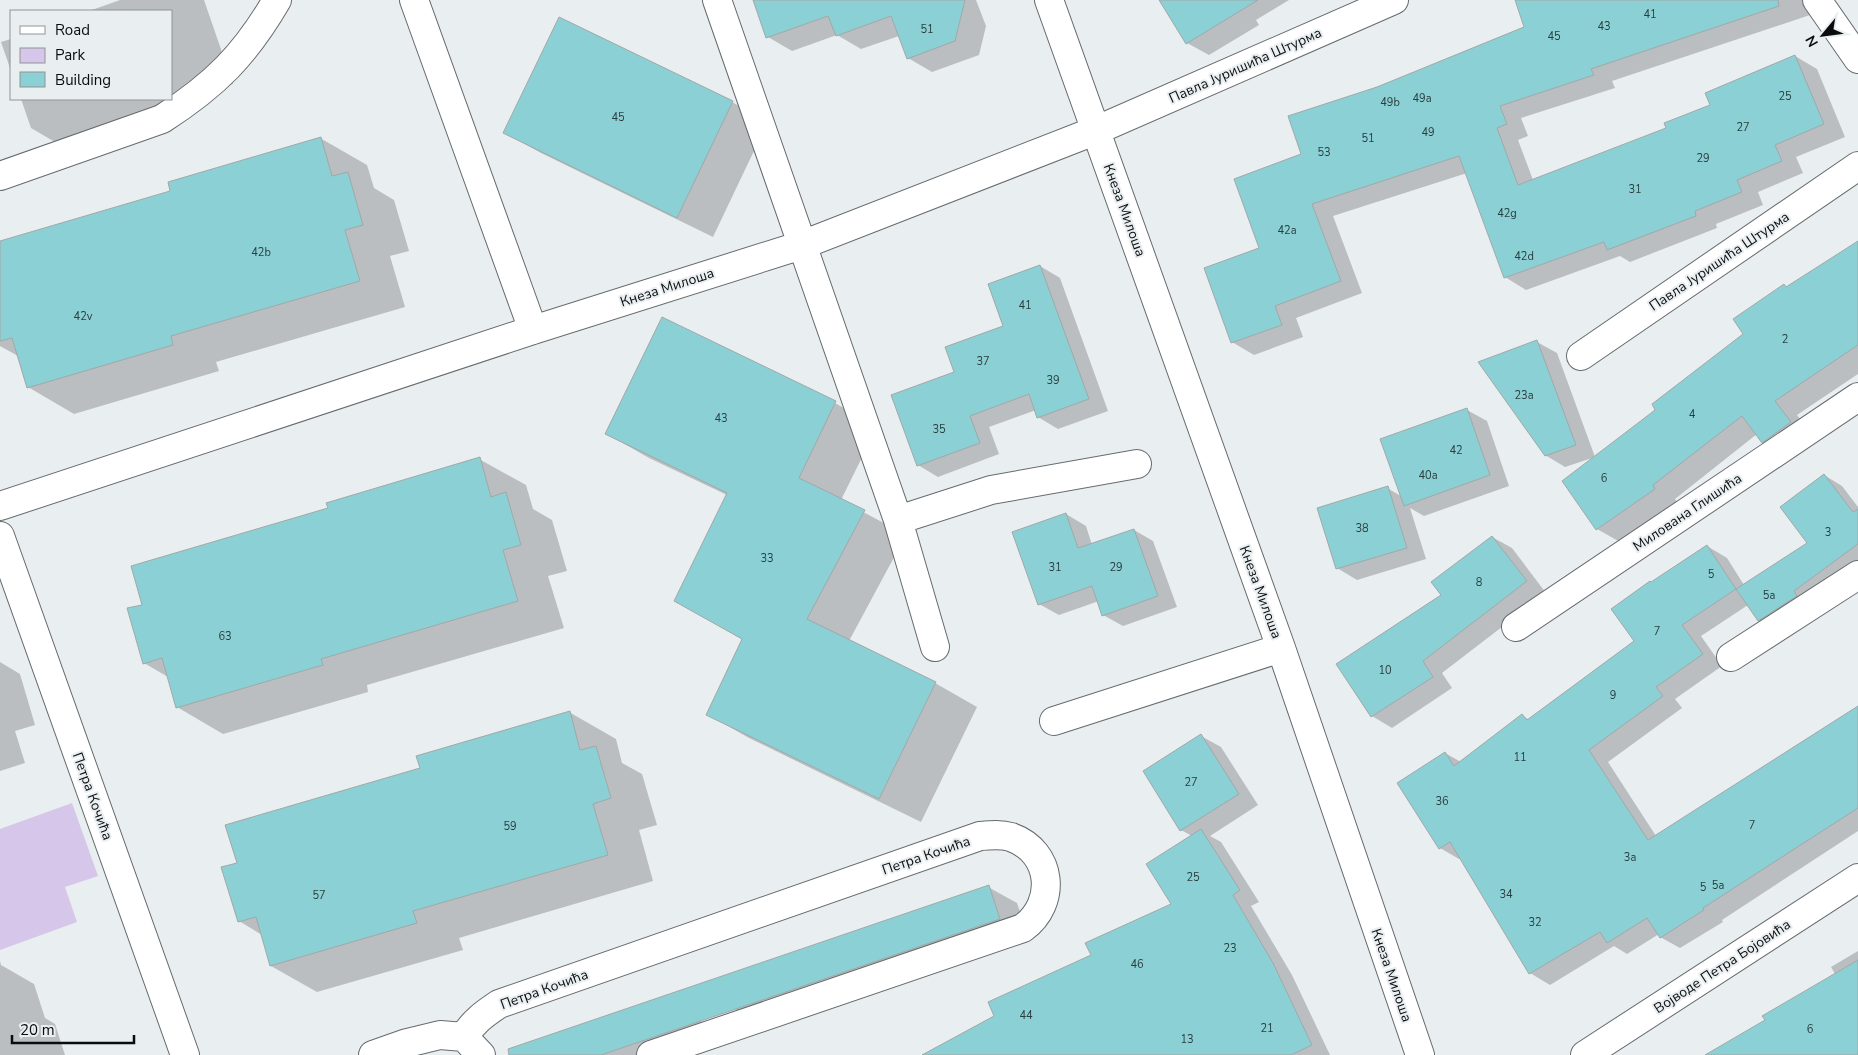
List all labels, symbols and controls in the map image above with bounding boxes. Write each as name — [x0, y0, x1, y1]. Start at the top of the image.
house number: 41 — [1643, 7, 1657, 22]
legend — [10, 10, 172, 100]
north arrow — [1798, 10, 1848, 60]
house number: 43 — [1597, 19, 1611, 34]
text: Road — [55, 20, 90, 40]
house number: 51 — [920, 22, 934, 37]
street label: Павла Јуришића Штурма — [1166, 23, 1325, 108]
house number: 45 — [1547, 29, 1561, 44]
text: N — [1801, 32, 1823, 50]
text: Park — [55, 45, 85, 65]
text: Building — [55, 70, 111, 90]
house number: 25 — [1778, 89, 1792, 104]
house number: 49a — [1412, 91, 1432, 106]
house number: 49b — [1380, 95, 1400, 110]
house number: 45 — [611, 110, 625, 125]
house number: 27 — [1736, 120, 1750, 135]
house number: 49 — [1421, 125, 1435, 140]
house number: 51 — [1361, 131, 1375, 146]
house number: 53 — [1317, 145, 1331, 160]
house number: 29 — [1696, 151, 1710, 166]
street label: Кнеза Милоша — [1099, 161, 1150, 259]
house number: 31 — [1628, 182, 1642, 197]
house number: 42g — [1497, 206, 1517, 221]
street label: Павла Јуришића Штурма — [1645, 207, 1793, 316]
house number: 42a — [1277, 223, 1297, 238]
house number: 42b — [251, 245, 271, 260]
house number: 42d — [1514, 249, 1534, 264]
street label: Кнеза Милоша — [618, 263, 717, 312]
house number: 41 — [1018, 298, 1032, 313]
house number: 42v — [74, 309, 93, 324]
house number: 2 — [1782, 332, 1788, 347]
house number: 37 — [976, 354, 990, 369]
house number: 39 — [1046, 373, 1060, 388]
house number: 23a — [1514, 388, 1534, 403]
house number: 4 — [1689, 407, 1696, 422]
house number: 43 — [714, 411, 728, 426]
house number: 35 — [932, 422, 946, 437]
house number: 42 — [1449, 443, 1463, 458]
house number: 40a — [1418, 468, 1438, 483]
street label: Милована Глишића — [1629, 469, 1745, 556]
house number: 6 — [1601, 471, 1608, 486]
house number: 38 — [1355, 521, 1369, 536]
house number: 3 — [1825, 525, 1831, 540]
street label: Кнеза Милоша — [1235, 543, 1286, 641]
house number: 33 — [760, 551, 774, 566]
house number: 31 — [1048, 560, 1062, 575]
house number: 29 — [1109, 560, 1123, 575]
house number: 5 — [1708, 567, 1715, 582]
house number: 8 — [1476, 575, 1483, 590]
house number: 5a — [1763, 588, 1775, 603]
house number: 7 — [1654, 624, 1660, 639]
house number: 63 — [218, 629, 232, 644]
house number: 10 — [1378, 663, 1392, 678]
house number: 9 — [1610, 688, 1616, 703]
street label: Петра Кочића — [68, 750, 117, 843]
house number: 11 — [1513, 750, 1527, 765]
house number: 27 — [1184, 775, 1198, 790]
house number: 36 — [1435, 794, 1449, 809]
house number: 7 — [1749, 818, 1755, 833]
house number: 59 — [503, 819, 517, 834]
street label: Петра Кочића — [879, 831, 973, 879]
house number: 3a — [1624, 850, 1636, 865]
house number: 25 — [1186, 870, 1200, 885]
house number: 5a — [1712, 878, 1724, 893]
house number: 5 — [1700, 880, 1707, 895]
house number: 34 — [1499, 887, 1513, 902]
house number: 57 — [312, 888, 326, 903]
house number: 32 — [1528, 915, 1542, 930]
street label: Војводе Петра Бојовића — [1650, 915, 1794, 1018]
street label: Кнеза Милоша — [1367, 926, 1416, 1024]
house number: 23 — [1223, 941, 1237, 956]
house number: 46 — [1130, 957, 1144, 972]
street label: Петра Кочића — [498, 965, 591, 1014]
house number: 44 — [1019, 1008, 1033, 1023]
scale bar — [12, 1012, 135, 1044]
text: 20 m — [20, 1020, 55, 1040]
house number: 21 — [1260, 1021, 1274, 1036]
house number: 6 — [1807, 1022, 1814, 1037]
house number: 13 — [1180, 1032, 1194, 1047]

